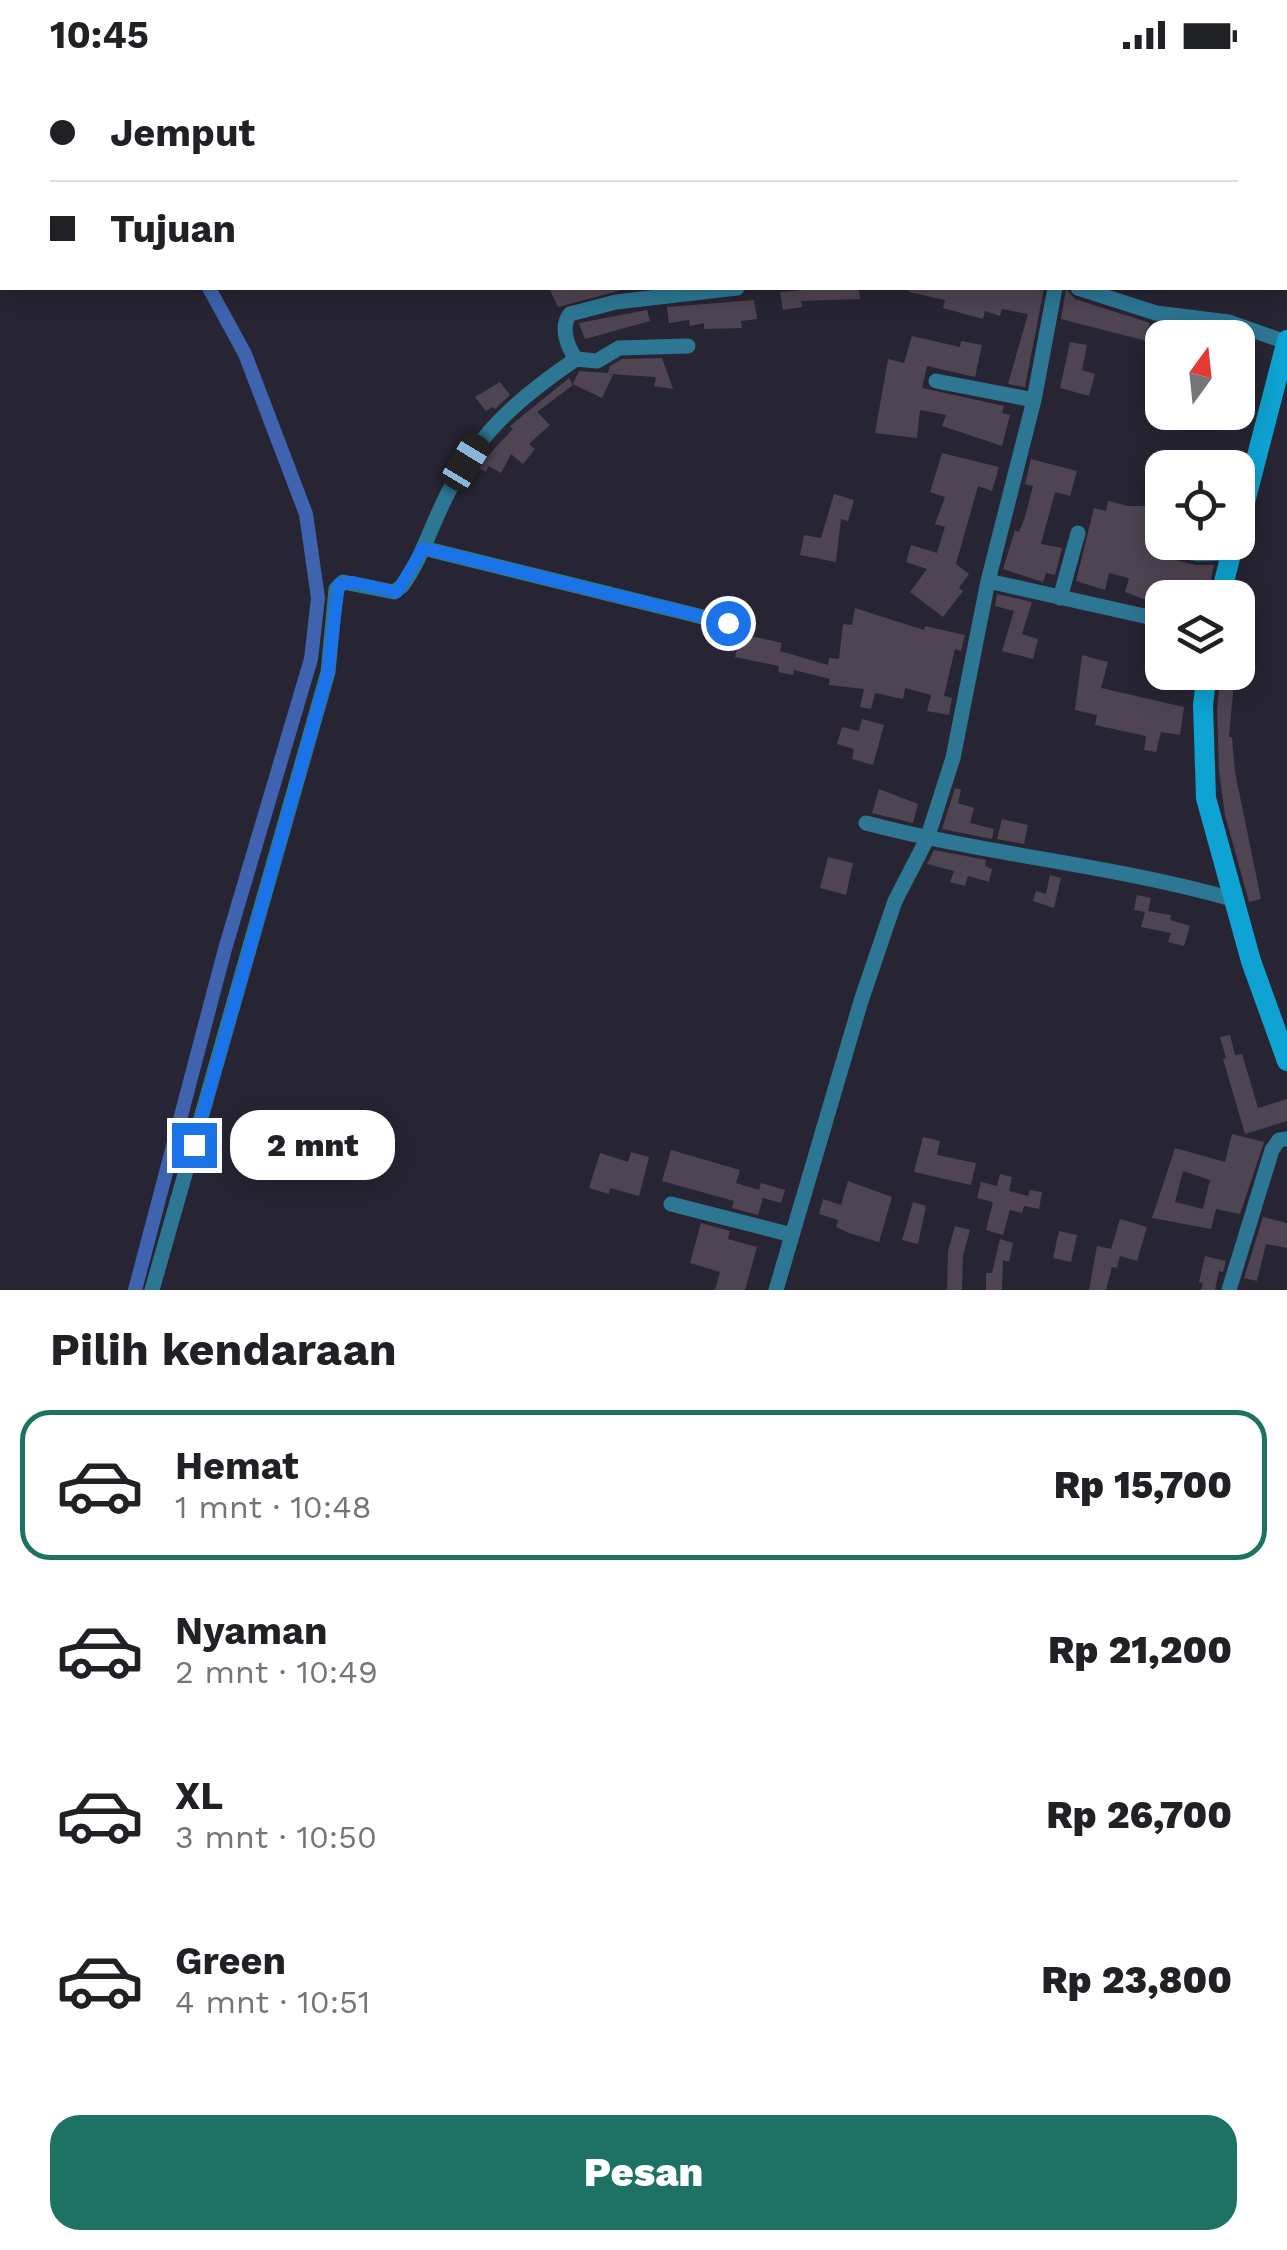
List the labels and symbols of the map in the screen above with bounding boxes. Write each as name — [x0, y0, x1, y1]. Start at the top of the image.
north arrow — [1145, 320, 1255, 430]
car — [438, 429, 494, 495]
route start — [706, 601, 751, 646]
callout: 2 mnt — [229, 1110, 394, 1180]
route end — [172, 1123, 217, 1168]

